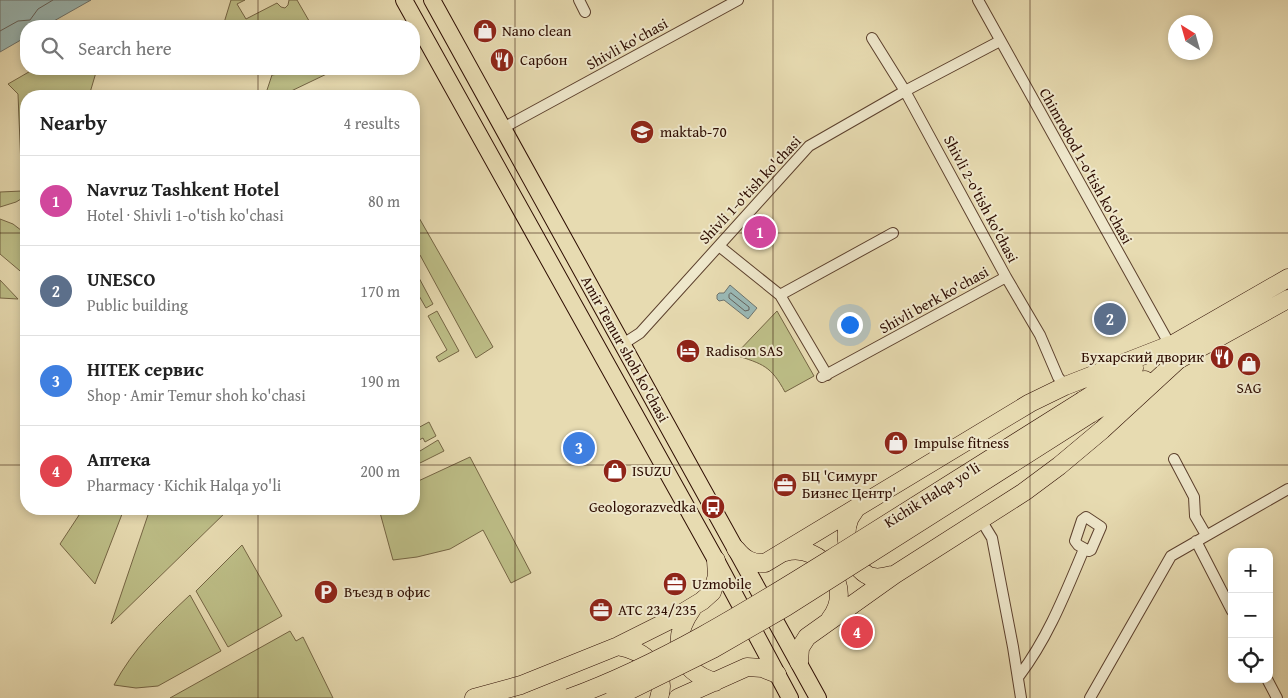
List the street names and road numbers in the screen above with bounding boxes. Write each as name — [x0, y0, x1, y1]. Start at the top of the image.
street label: Shivli ko'chasi — [582, 13, 671, 75]
street label: Chimrobod 1-o'tish ko'chasi — [1035, 84, 1138, 248]
street label: Shivli 1-o'tish ko'chasi — [695, 132, 805, 248]
street label: Shivli 2-o'tish ko'chasi — [939, 132, 1024, 266]
street label: Shivli berk ko'chasi — [875, 261, 992, 338]
street label: Amir Temur shoh ko'chasi — [576, 272, 674, 426]
street label: Kichik Halqa yo'li — [880, 457, 984, 533]

